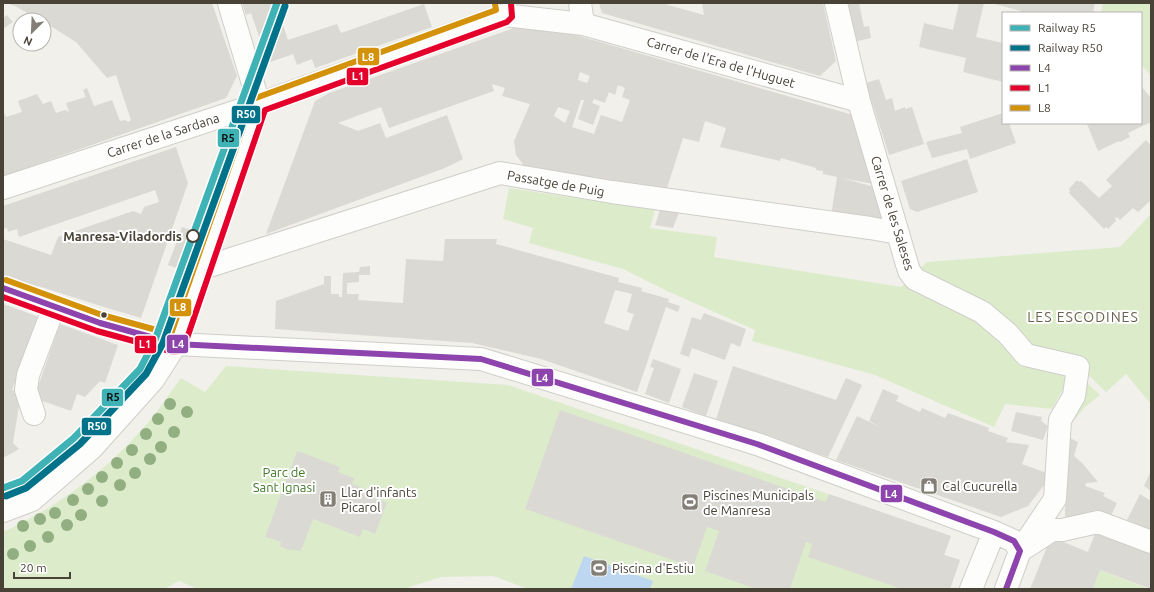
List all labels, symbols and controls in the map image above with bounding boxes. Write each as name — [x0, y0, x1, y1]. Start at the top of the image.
north arrow — [12, 12, 52, 52]
legend — [1002, 12, 1142, 124]
text: Railway R5 — [1038, 21, 1096, 34]
text: N — [22, 34, 34, 48]
street label: Carrer de l'Era de l'Huguet — [645, 34, 797, 90]
text: Railway R50 — [1038, 41, 1103, 54]
line badge: L8 — [357, 47, 380, 66]
text: L8 — [362, 51, 374, 63]
text: L4 — [1038, 61, 1051, 74]
line badge: L1 — [346, 67, 369, 86]
text: L1 — [352, 70, 364, 82]
text: L1 — [1038, 81, 1051, 94]
text: L8 — [1038, 101, 1051, 114]
line badge: R50 — [231, 105, 261, 124]
text: R50 — [236, 108, 256, 120]
street label: Carrer de la Sardana — [105, 110, 221, 160]
line badge: R5 — [217, 128, 240, 148]
text: R5 — [221, 132, 235, 144]
street label: Carrer de les Saleses — [869, 154, 917, 272]
street label: Passatge de Puig — [506, 168, 606, 198]
place label: Manresa-Viladordis — [63, 229, 182, 243]
marker: Manresa-Viladordis — [186, 229, 200, 243]
line badge: L8 — [169, 298, 192, 317]
text: L8 — [174, 301, 186, 313]
district label: LES ESCODINES — [1027, 309, 1139, 325]
unlabelled marker — [99, 310, 109, 320]
line badge: L4 — [166, 334, 189, 354]
line badge: L1 — [134, 335, 157, 354]
text: L1 — [139, 338, 151, 350]
text: L4 — [172, 338, 184, 350]
line badge: L4 — [531, 368, 554, 387]
text: L4 — [536, 372, 548, 384]
line badge: R5 — [101, 388, 124, 407]
text: R5 — [106, 391, 120, 403]
line badge: R50 — [81, 417, 112, 436]
text: R50 — [87, 420, 107, 432]
park label: Parc de Sant Ignasi — [253, 465, 315, 494]
shop icon: Cal Cucurella — [919, 476, 939, 496]
place label: Cal Cucurella — [942, 479, 1017, 493]
line badge: L4 — [880, 484, 903, 503]
place label: Llar d'infants Picarol — [341, 485, 417, 514]
place label: Piscines Municipals de Manresa — [703, 488, 814, 517]
text: L4 — [885, 488, 897, 500]
building icon: Llar d'infants Picarol — [318, 489, 338, 509]
sports icon: Piscines Municipals de Manresa — [680, 492, 700, 512]
scale bar — [14, 554, 70, 580]
sports icon: Piscina d'Estiu — [589, 558, 609, 578]
text: 20 m — [20, 561, 47, 574]
place label: Piscina d'Estiu — [612, 561, 694, 575]

